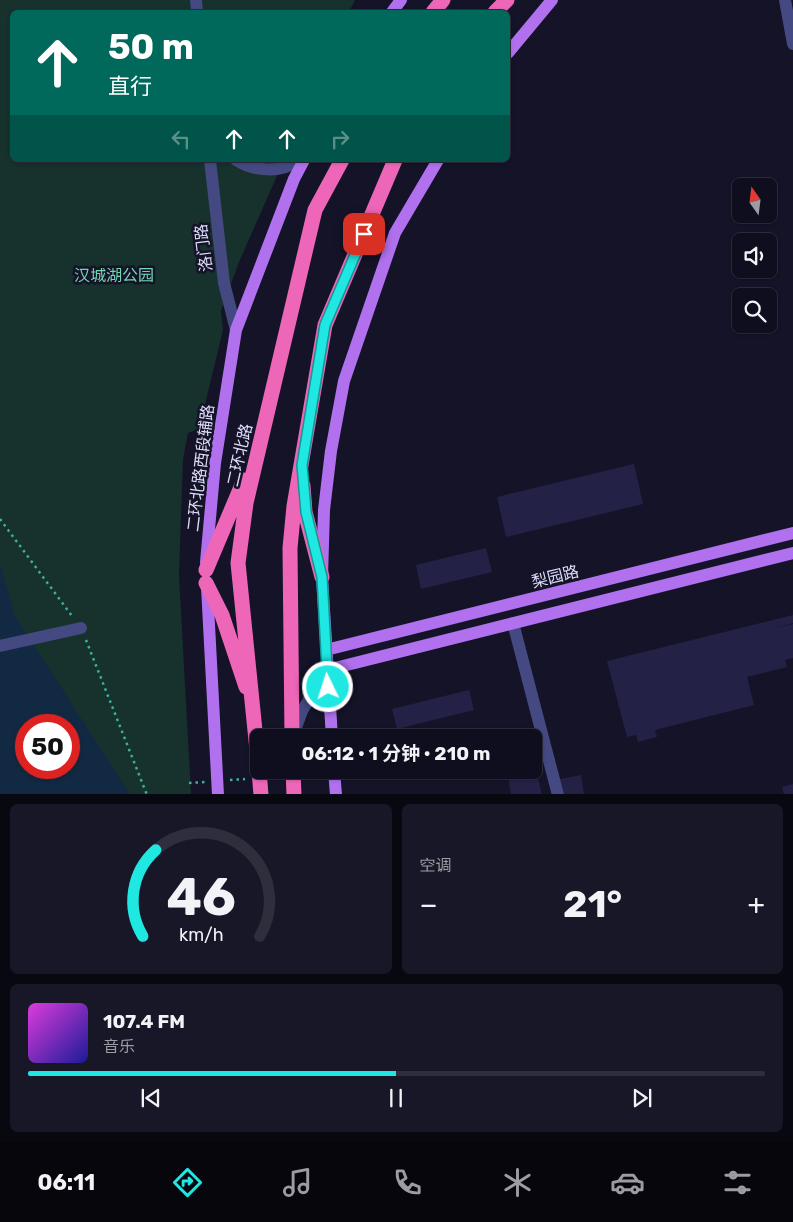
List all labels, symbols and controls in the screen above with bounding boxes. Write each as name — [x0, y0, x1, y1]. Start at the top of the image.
text: 50 m — [108, 26, 194, 68]
icon: ahead — [25, 30, 90, 95]
text: 直行 — [108, 73, 152, 100]
icon: left — [167, 125, 195, 153]
icon: ahead — [220, 125, 248, 153]
icon: ahead — [273, 125, 301, 153]
icon: right — [326, 125, 354, 153]
north arrow — [732, 178, 778, 222]
map controls — [732, 178, 777, 333]
pin — [343, 213, 385, 255]
icon: arrive — [350, 220, 378, 248]
street label: 洛门路 — [191, 223, 216, 273]
button: sound — [732, 233, 777, 278]
park label: 汉城湖公园 — [74, 266, 154, 285]
button: search — [732, 288, 777, 333]
street label: 二环北路西段辅路 — [183, 403, 218, 533]
street label: 二环北路 — [223, 422, 256, 488]
street label: 梨园路 — [530, 561, 581, 592]
position arrow — [301, 660, 353, 712]
speed limit sign: 50 — [15, 714, 80, 779]
text: 06:12 · 1 分钟 · 210 m — [301, 742, 491, 765]
text: 空调 — [420, 856, 452, 875]
text: 46 — [166, 866, 235, 928]
text: 21° — [563, 881, 622, 927]
text: − — [420, 888, 438, 921]
text: + — [748, 888, 765, 921]
text: km/h — [178, 924, 223, 945]
text: 107.4 FM — [103, 1010, 185, 1033]
text: 音乐 — [103, 1037, 135, 1056]
icon: previous — [137, 1084, 165, 1112]
icon: pause — [382, 1084, 410, 1112]
icon: next — [628, 1084, 656, 1112]
icon: directions — [170, 1165, 205, 1200]
icon: music — [280, 1165, 315, 1200]
icon: phone — [390, 1165, 425, 1200]
icon: climate — [500, 1165, 535, 1200]
icon: car — [610, 1165, 645, 1200]
icon: filters — [720, 1165, 755, 1200]
text: 06:11 — [38, 1169, 95, 1196]

